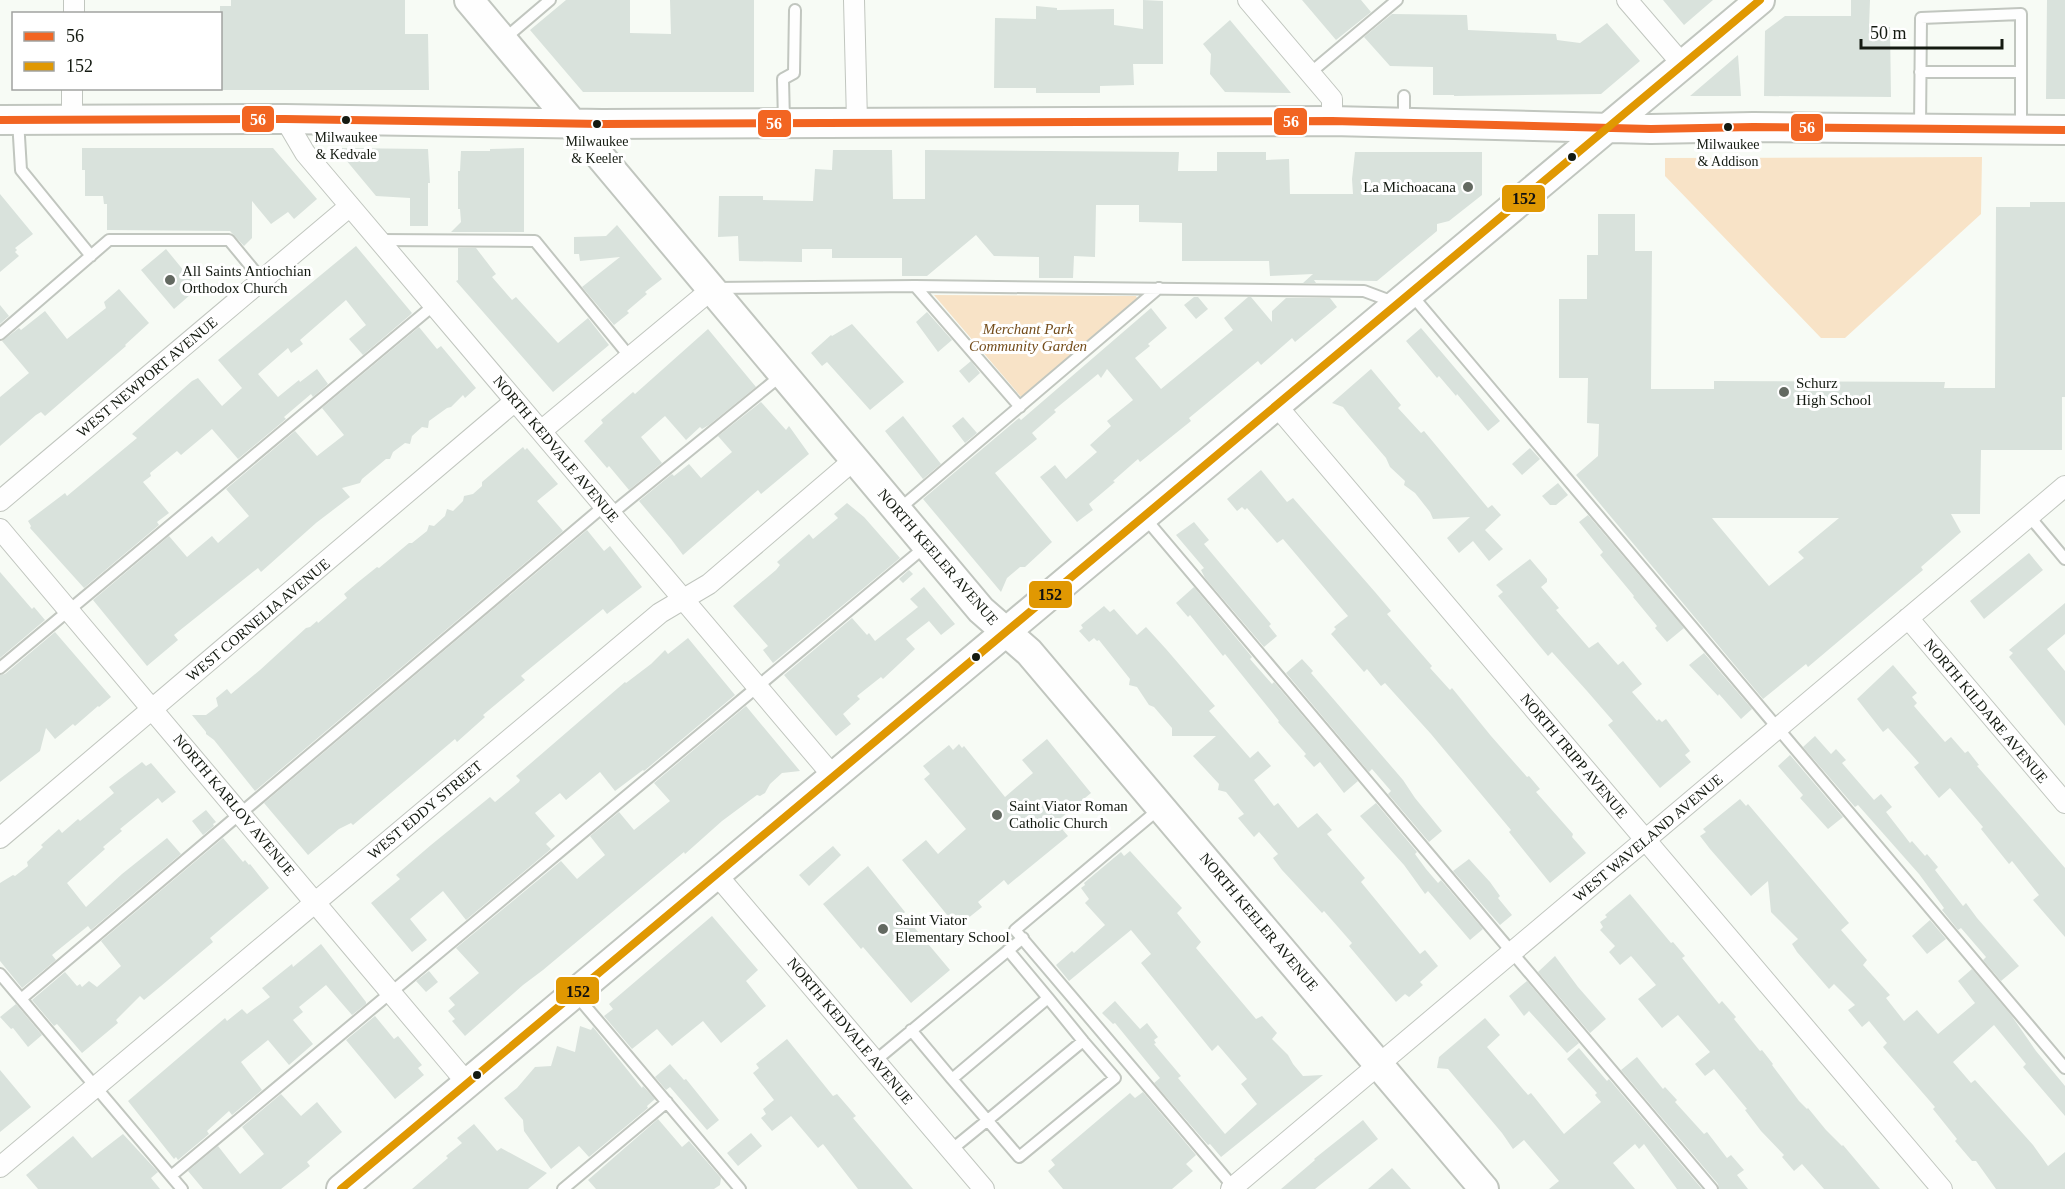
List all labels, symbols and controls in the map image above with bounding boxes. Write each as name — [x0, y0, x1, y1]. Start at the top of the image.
legend — [12, 12, 222, 90]
scale bar — [1861, 12, 2002, 50]
text: 50 m — [1870, 23, 1907, 43]
text: 56 — [66, 26, 84, 46]
text: 152 — [66, 56, 93, 76]
line badge: 56 — [241, 105, 275, 133]
line badge: 56 — [1273, 107, 1308, 136]
line badge: 56 — [757, 109, 792, 138]
text: 56 — [250, 111, 266, 128]
text: 56 — [1283, 113, 1299, 130]
line badge: 56 — [1790, 113, 1824, 142]
marker: Milwaukee & Kedvale — [340, 114, 352, 126]
text: 56 — [766, 115, 782, 132]
marker: Milwaukee & Keeler — [591, 118, 603, 130]
text: 56 — [1799, 119, 1815, 136]
marker: Milwaukee & Addison — [1722, 121, 1734, 133]
place label: Milwaukee & Kedvale — [315, 130, 377, 162]
place label: Milwaukee & Keeler — [566, 134, 628, 166]
place label: Milwaukee & Addison — [1697, 137, 1759, 169]
unlabelled marker — [1566, 151, 1578, 163]
place label: La Michoacana — [1363, 179, 1456, 195]
marker: La Michoacana — [1461, 180, 1475, 194]
line badge: 152 — [1501, 184, 1546, 213]
text: 152 — [1512, 190, 1536, 207]
place label: All Saints Antiochian Orthodox Church — [182, 263, 312, 296]
marker: All Saints Antiochian Orthodox Church — [163, 273, 177, 287]
street label: WEST NEWPORT AVENUE — [74, 314, 220, 440]
park label: Merchant Park Community Garden — [969, 321, 1087, 354]
street label: NORTH KEDVALE AVENUE — [490, 373, 622, 525]
place label: Schurz High School — [1796, 375, 1871, 408]
marker: Schurz High School — [1777, 385, 1791, 399]
street label: NORTH KEELER AVENUE — [875, 486, 1001, 628]
street label: WEST CORNELIA AVENUE — [183, 555, 333, 685]
line badge: 152 — [1028, 580, 1073, 609]
text: 152 — [1038, 586, 1062, 603]
street label: NORTH KILDARE AVENUE — [1921, 636, 2051, 786]
unlabelled marker — [970, 651, 982, 663]
street label: NORTH TRIPP AVENUE — [1517, 691, 1631, 821]
street label: NORTH KARLOV AVENUE — [170, 731, 298, 879]
street label: WEST EDDY STREET — [365, 758, 485, 862]
street label: WEST WAVELAND AVENUE — [1570, 771, 1726, 905]
place label: Saint Viator Roman Catholic Church — [1009, 798, 1128, 831]
marker: Saint Viator Roman Catholic Church — [990, 808, 1004, 822]
street label: NORTH KEELER AVENUE — [1197, 850, 1321, 994]
place label: Saint Viator Elementary School — [895, 912, 1010, 945]
marker: Saint Viator Elementary School — [876, 922, 890, 936]
street label: NORTH KEDVALE AVENUE — [784, 955, 916, 1107]
line badge: 152 — [555, 976, 600, 1005]
text: 152 — [566, 983, 590, 1000]
unlabelled marker — [471, 1069, 483, 1081]

